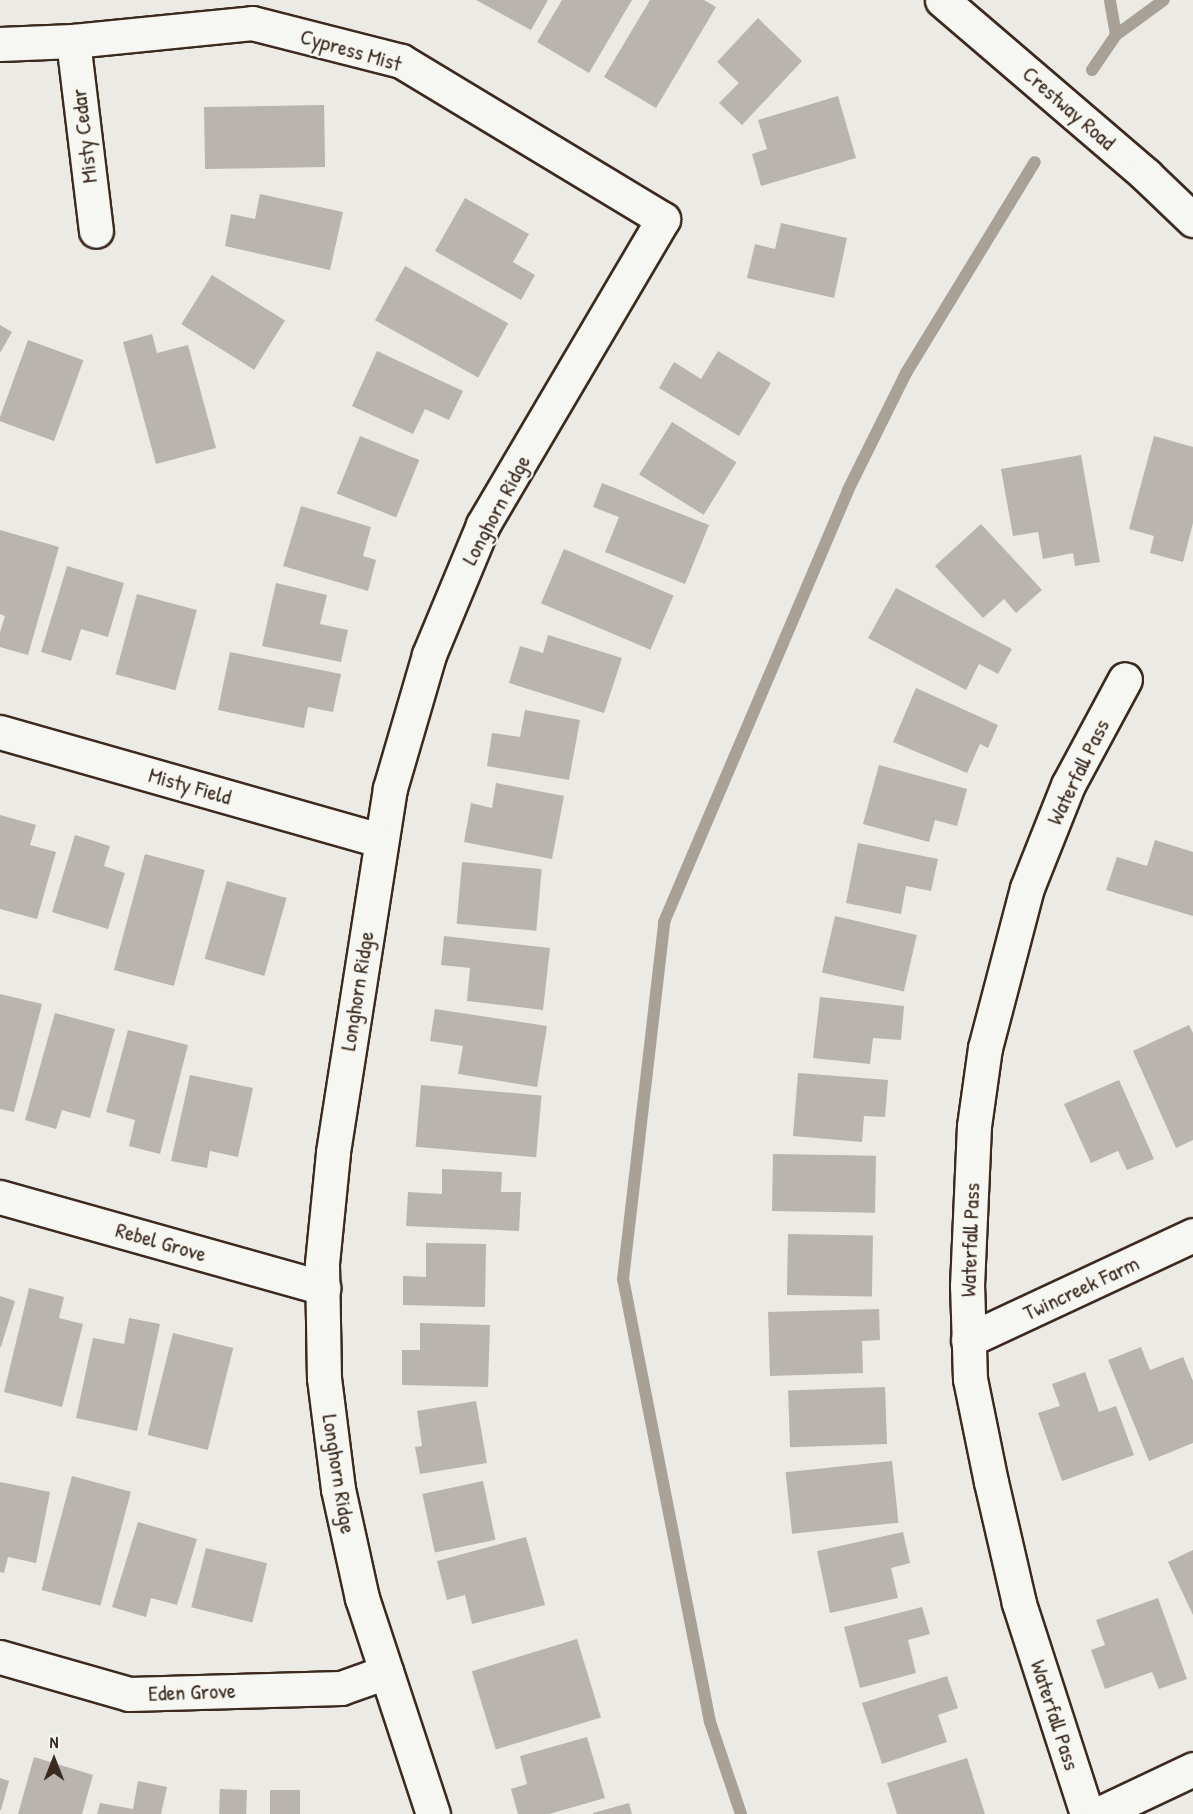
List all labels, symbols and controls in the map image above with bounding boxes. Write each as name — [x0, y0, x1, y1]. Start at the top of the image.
street label: Cypress Mist — [297, 23, 405, 77]
street label: Crestway Road — [1017, 60, 1121, 156]
street label: Misty Cedar — [65, 87, 103, 185]
street label: Longhorn Ridge — [456, 451, 536, 569]
street label: Waterfall Pass — [1041, 715, 1115, 829]
street label: Misty Field — [146, 762, 234, 810]
street label: Longhorn Ridge — [335, 929, 379, 1053]
street label: Waterfall Pass — [955, 1182, 985, 1298]
street label: Rebel Grove — [113, 1217, 209, 1267]
street label: Twincreek Farm — [1019, 1250, 1143, 1326]
street label: Longhorn Ridge — [317, 1412, 361, 1536]
street label: Waterfall Pass — [1025, 1657, 1085, 1773]
street label: Eden Grove — [148, 1677, 236, 1707]
north arrow — [24, 1730, 84, 1790]
text: N — [50, 1731, 58, 1753]

